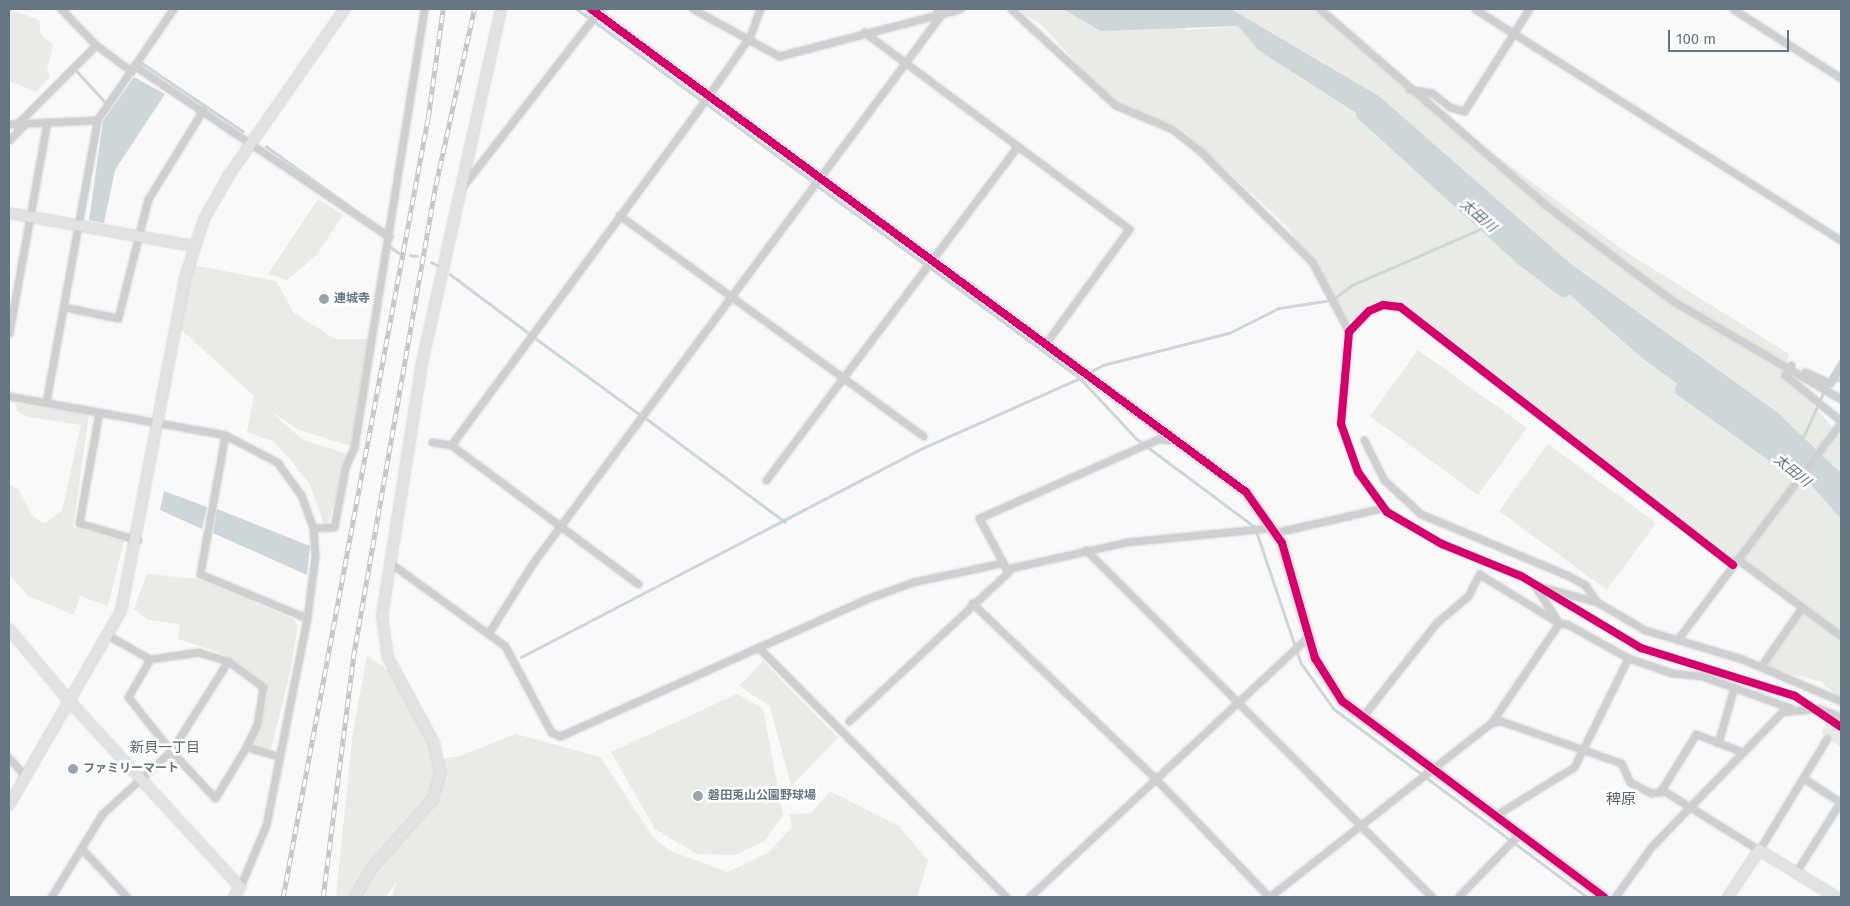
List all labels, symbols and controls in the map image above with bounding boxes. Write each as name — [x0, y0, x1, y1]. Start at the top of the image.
scale bar — [1670, 20, 1791, 52]
text: 100 m — [1676, 30, 1716, 48]
water label: 太田川 — [1457, 196, 1499, 236]
place label: 連城寺 — [334, 292, 370, 306]
marker: 連城寺 — [318, 293, 330, 305]
water label: 太田川 — [1770, 451, 1814, 491]
district label: 新貝一丁目 — [130, 740, 200, 756]
place label: ファミリーマート — [83, 762, 179, 776]
marker: ファミリーマート — [67, 763, 79, 775]
place label: 磐田兎山公園野球場 — [708, 789, 816, 803]
marker: 磐田兎山公園野球場 — [692, 790, 704, 802]
district label: 稗原 — [1606, 791, 1636, 809]

